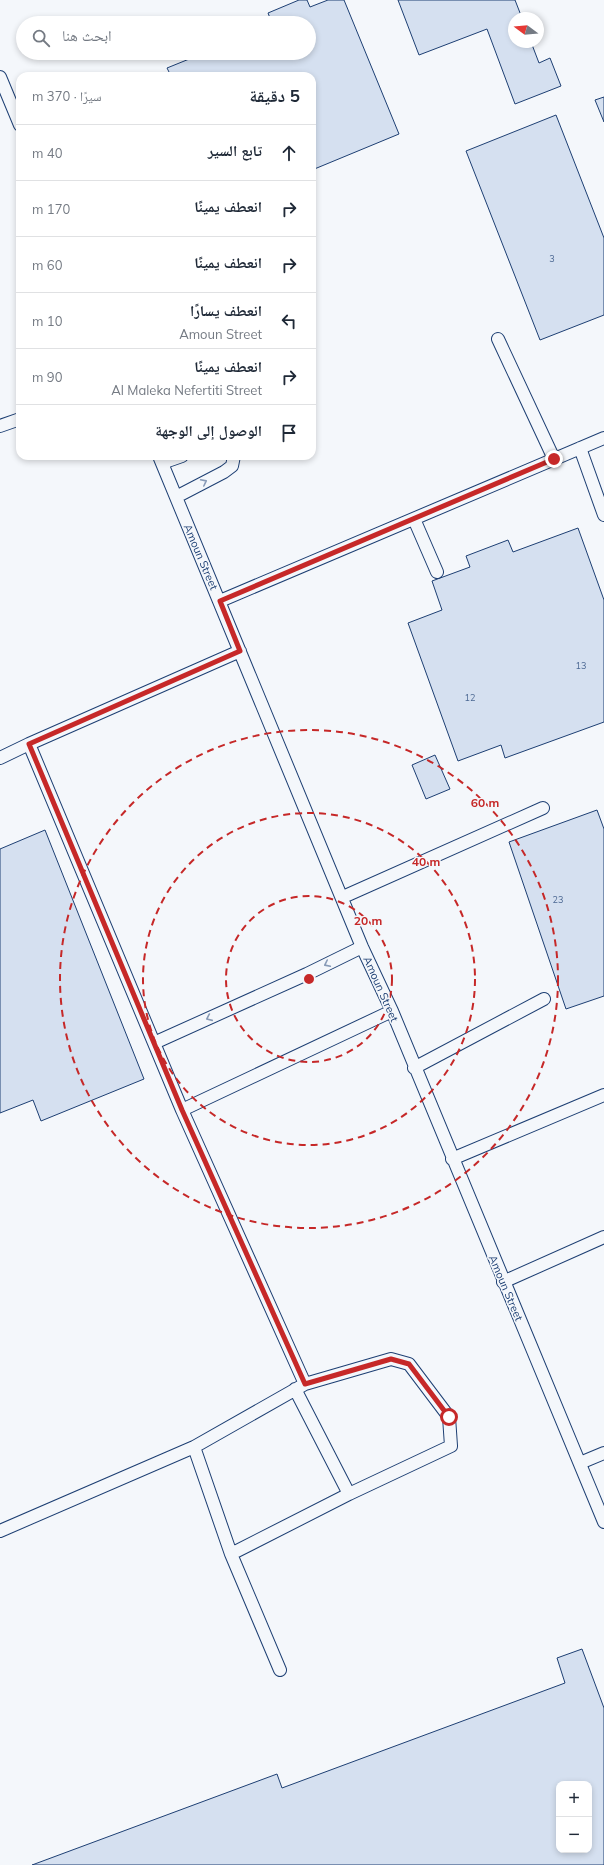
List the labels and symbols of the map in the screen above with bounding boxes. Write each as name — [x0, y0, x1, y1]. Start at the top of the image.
north arrow — [508, 12, 544, 48]
house number: 3 — [549, 253, 555, 264]
route end — [545, 450, 563, 468]
one-way arrow — [200, 479, 208, 487]
street label: Amoun Street — [181, 522, 221, 592]
house number: 13 — [576, 660, 586, 671]
house number: 12 — [465, 692, 475, 703]
text: 60 m — [471, 795, 499, 810]
text: 40 m — [412, 854, 440, 869]
house number: 23 — [553, 894, 563, 905]
text: 20 m — [354, 913, 382, 928]
street label: Amoun Street — [360, 954, 402, 1024]
one-way arrow — [324, 959, 332, 967]
centre of rings — [302, 972, 316, 986]
one-way arrow — [206, 1013, 214, 1021]
street label: Amoun Street — [486, 1253, 526, 1323]
route start — [440, 1408, 458, 1426]

